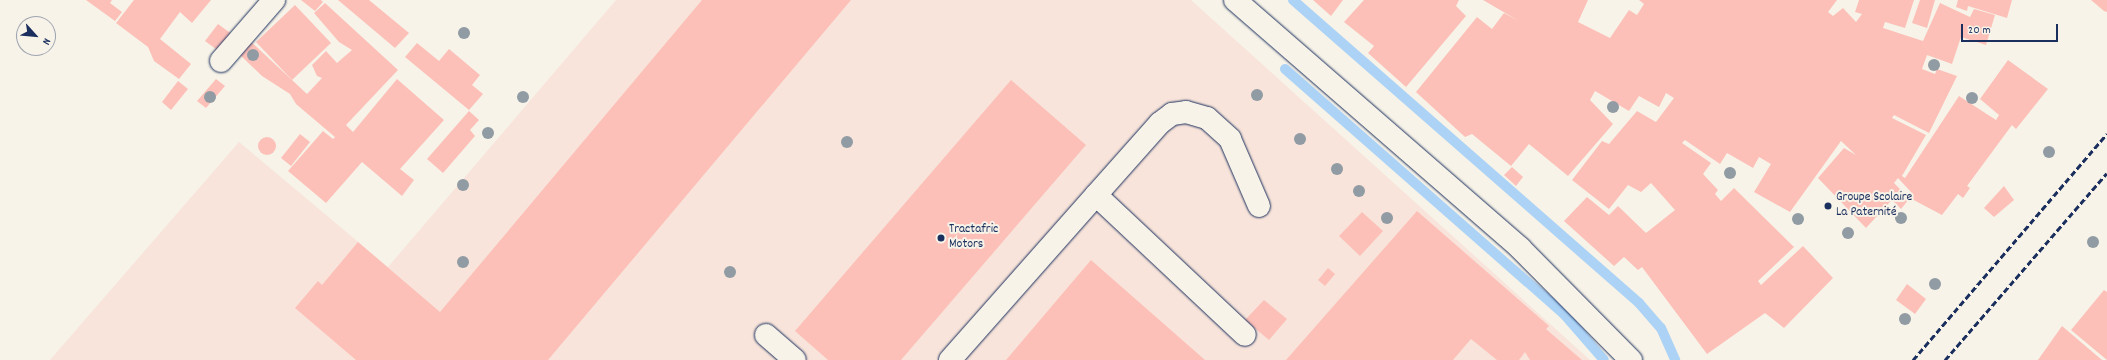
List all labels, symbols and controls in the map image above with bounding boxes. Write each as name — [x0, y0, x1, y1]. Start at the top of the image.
north arrow — [16, 16, 56, 56]
scale bar — [1963, 16, 2060, 42]
text: 20 m — [1968, 22, 1991, 39]
text: N — [37, 35, 54, 47]
place label: Groupe Scolaire La Paternité — [1836, 191, 1912, 222]
marker: Groupe Scolaire La Paternité — [1823, 201, 1833, 211]
place label: Tractafric Motors — [949, 223, 998, 254]
marker: Tractafric Motors — [936, 233, 946, 243]

